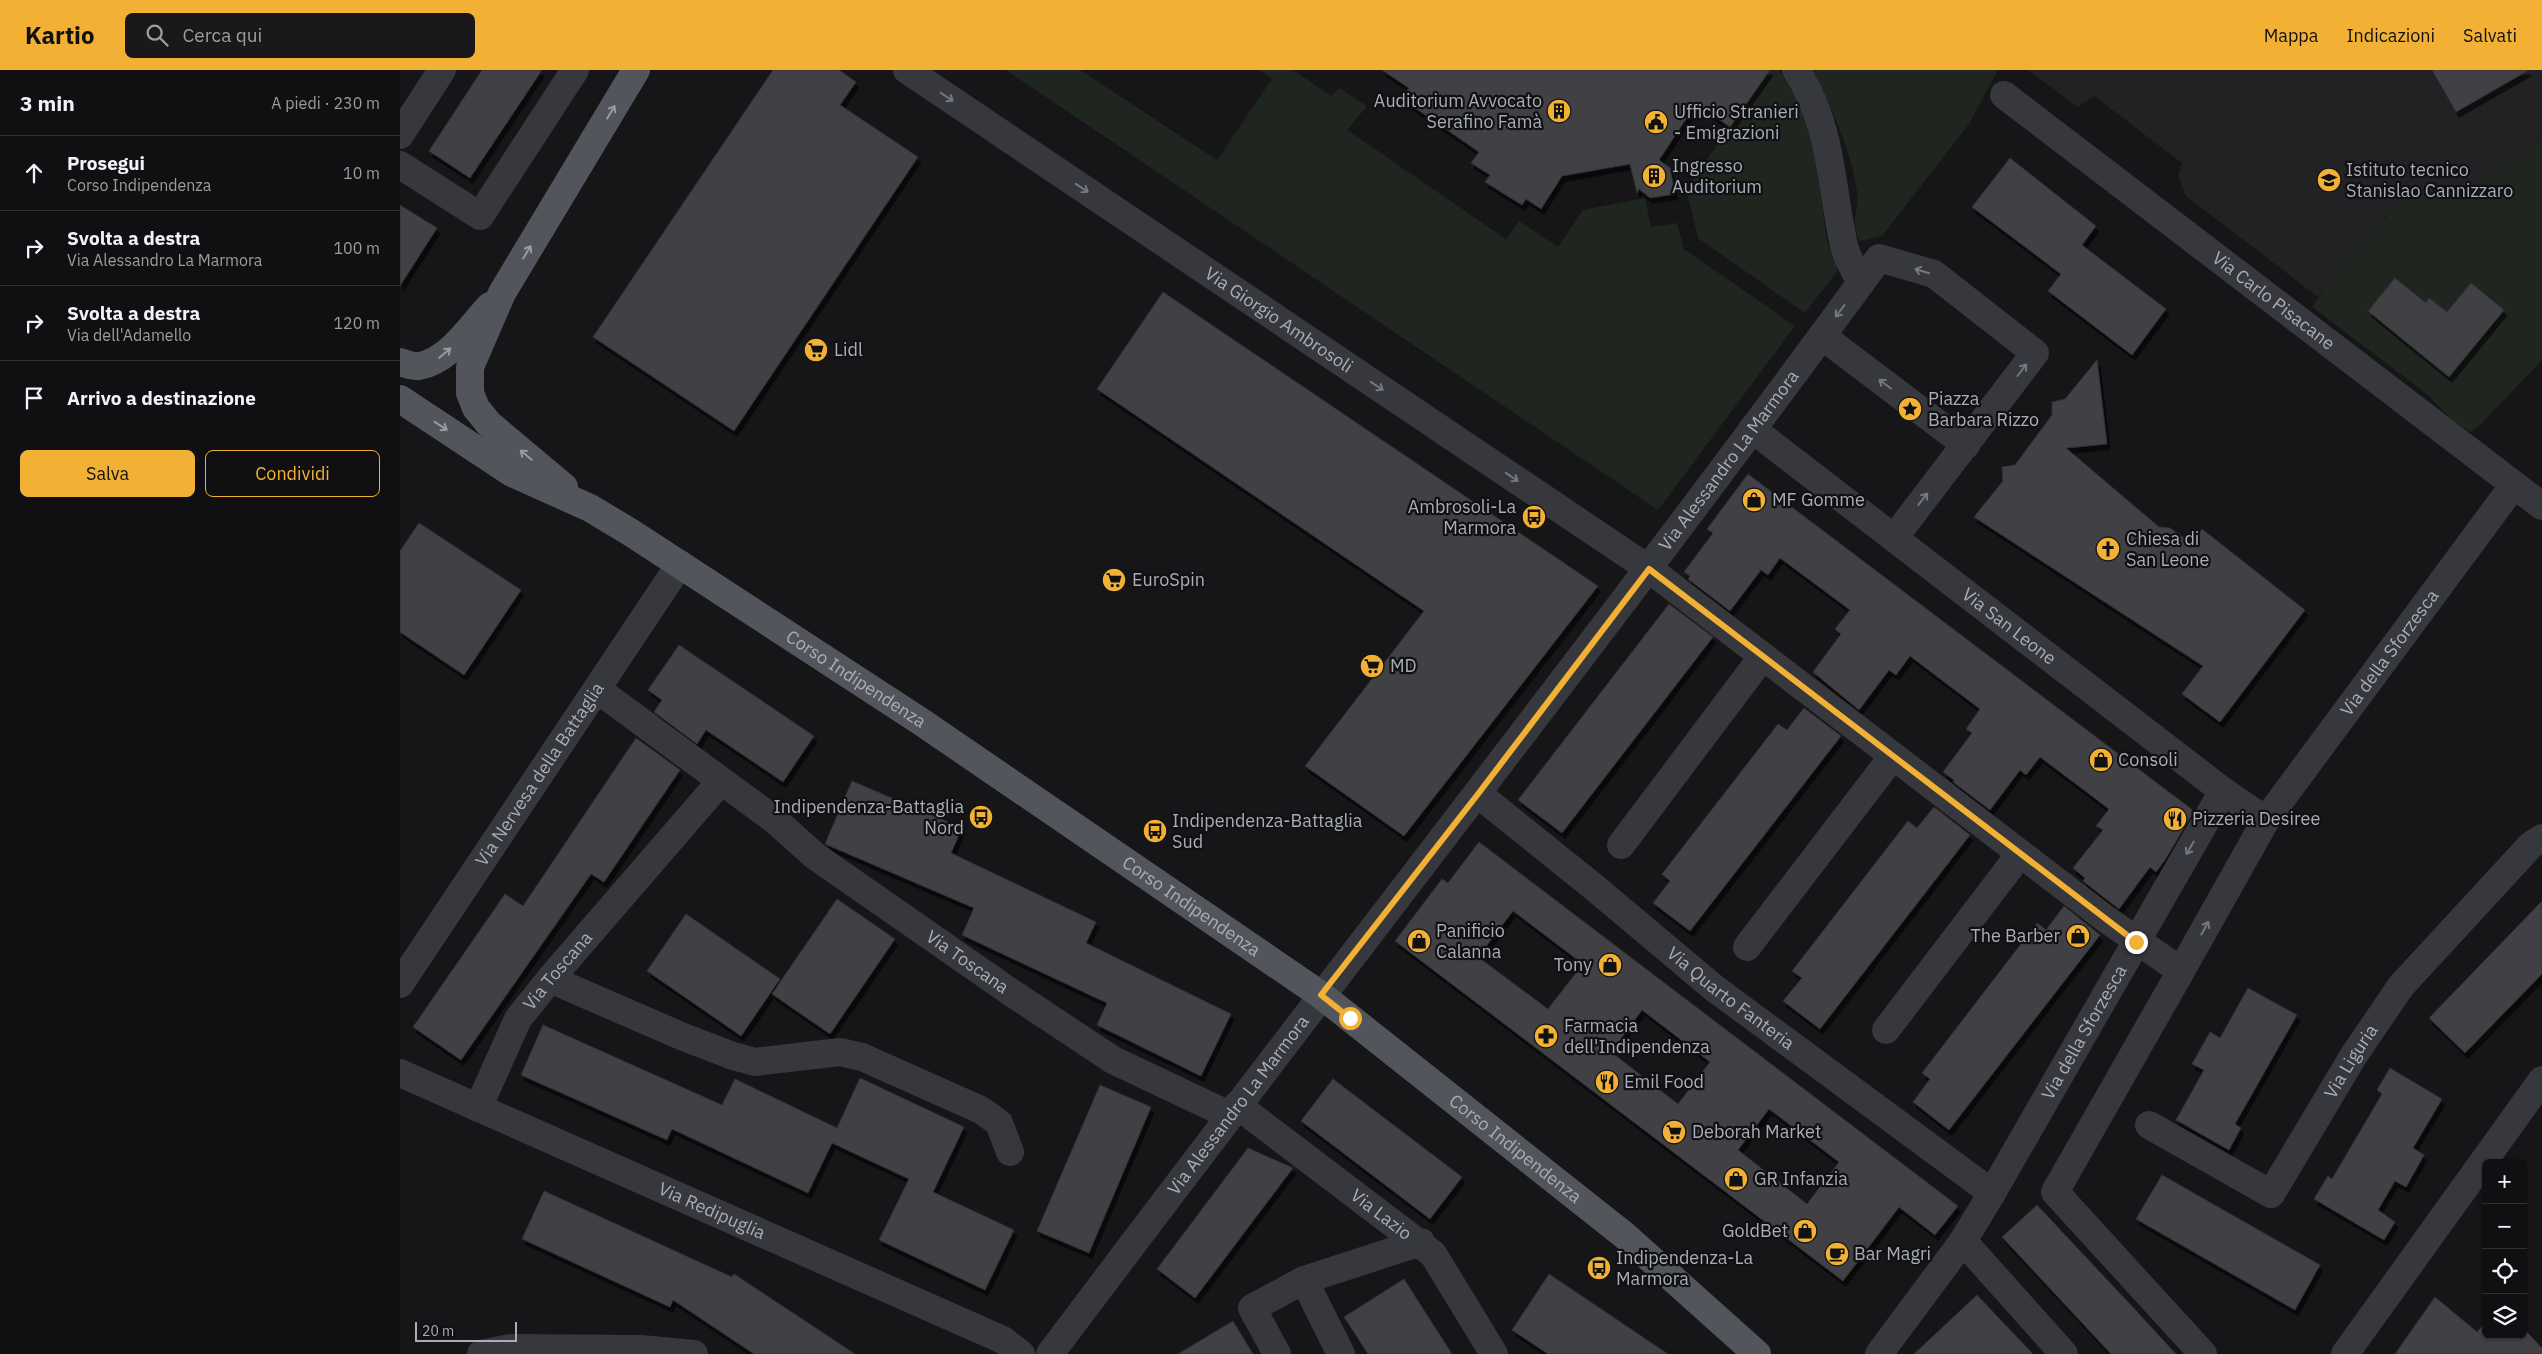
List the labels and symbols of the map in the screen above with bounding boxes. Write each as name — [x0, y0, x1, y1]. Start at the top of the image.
place label: Auditorium Avvocato Serafino Famà — [1374, 89, 1542, 133]
one-way arrow — [940, 92, 954, 102]
building icon: Auditorium Avvocato Serafino Famà — [1546, 98, 1572, 124]
place label: Ufficio Stranieri - Emigrazioni — [1674, 100, 1799, 144]
one-way arrow — [606, 106, 616, 120]
public building icon: Ufficio Stranieri - Emigrazioni — [1643, 109, 1669, 135]
place label: Ingresso Auditorium — [1672, 154, 1762, 198]
place label: Istituto tecnico Stanislao Cannizzaro — [2346, 158, 2513, 202]
building icon: Ingresso Auditorium — [1641, 163, 1667, 189]
school or university icon: Istituto tecnico Stanislao Cannizzaro — [2316, 167, 2342, 193]
one-way arrow — [1075, 183, 1089, 193]
one-way arrow — [522, 245, 532, 259]
street label: Via Carlo Pisacane — [2208, 246, 2340, 355]
street label: Via Giorgio Ambrosoli — [1201, 262, 1357, 378]
one-way arrow — [1914, 265, 1930, 275]
one-way arrow — [1835, 304, 1845, 318]
supermarket icon: Lidl — [803, 337, 829, 363]
place label: Lidl — [834, 338, 863, 361]
one-way arrow — [438, 347, 451, 358]
one-way arrow — [2017, 364, 2028, 377]
street label: Via Alessandro La Marmora — [1653, 365, 1804, 555]
one-way arrow — [1879, 378, 1892, 389]
one-way arrow — [1370, 381, 1384, 391]
place label: Piazza Barbara Rizzo — [1928, 387, 2039, 431]
place icon: Piazza Barbara Rizzo — [1897, 396, 1923, 422]
one-way arrow — [433, 421, 447, 431]
one-way arrow — [519, 449, 532, 460]
one-way arrow — [1504, 472, 1518, 482]
shop icon: MF Gomme — [1741, 487, 1767, 513]
place label: MF Gomme — [1772, 488, 1865, 511]
one-way arrow — [1918, 493, 1929, 506]
place label: Ambrosoli-La Marmora — [1408, 495, 1516, 539]
bus stop icon: Ambrosoli-La Marmora — [1521, 504, 1547, 530]
place label: Chiesa di San Leone — [2126, 527, 2210, 571]
church icon: Chiesa di San Leone — [2095, 536, 2121, 562]
supermarket icon: EuroSpin — [1101, 567, 1127, 593]
place label: EuroSpin — [1132, 568, 1205, 591]
street label: Via San Leone — [1957, 583, 2061, 670]
street label: Via della Sforzesca — [2335, 585, 2444, 721]
street label: Corso Indipendenza — [782, 625, 931, 733]
supermarket icon: MD — [1359, 653, 1385, 679]
place label: MD — [1390, 654, 1417, 677]
street label: Via Nervesa della Battaglia — [470, 677, 609, 870]
shop icon: Consoli — [2088, 747, 2114, 773]
place label: Consoli — [2118, 748, 2178, 771]
place label: Indipendenza-Battaglia Nord — [774, 795, 964, 839]
bus stop icon: Indipendenza-Battaglia Nord — [968, 804, 994, 830]
restaurant icon: Pizzeria Desiree — [2162, 806, 2188, 832]
place label: Pizzeria Desiree — [2192, 807, 2320, 830]
place label: Indipendenza-Battaglia Sud — [1172, 809, 1363, 853]
bus stop icon: Indipendenza-Battaglia Sud — [1142, 818, 1168, 844]
one-way arrow — [2184, 841, 2194, 855]
street label: Corso Indipendenza — [1118, 851, 1265, 961]
place label: Panificio Calanna — [1436, 919, 1505, 963]
one-way arrow — [2201, 921, 2211, 936]
shop icon: The Barber — [2065, 923, 2091, 949]
place label: The Barber — [1970, 924, 2060, 947]
street label: Via Toscana — [922, 925, 1014, 999]
street label: Via Toscana — [518, 926, 597, 1015]
shop icon: Panificio Calanna — [1406, 928, 1432, 954]
route end — [2125, 931, 2148, 954]
street label: Via Quarto Fanteria — [1662, 941, 1800, 1055]
shop icon: Tony — [1597, 952, 1623, 978]
place label: Tony — [1554, 953, 1592, 976]
street label: Via della Sforzesca — [2036, 960, 2132, 1104]
route start — [1339, 1007, 1362, 1030]
street label: Via Alessandro La Marmora — [1162, 1010, 1314, 1199]
place label: Farmacia dell'Indipendenza — [1564, 1014, 1710, 1058]
street label: Via Liguria — [2319, 1019, 2383, 1102]
pharmacy icon: Farmacia dell'Indipendenza — [1533, 1023, 1559, 1049]
restaurant icon: Emil Food — [1594, 1069, 1620, 1095]
place label: Emil Food — [1624, 1070, 1704, 1093]
street label: Corso Indipendenza — [1445, 1089, 1587, 1208]
supermarket icon: Deborah Market — [1661, 1119, 1687, 1145]
place label: Deborah Market — [1692, 1120, 1821, 1143]
shop icon: GR Infanzia — [1723, 1166, 1749, 1192]
place label: GR Infanzia — [1754, 1167, 1848, 1190]
street label: Via Redipuglia — [655, 1177, 769, 1244]
street label: Via Lazio — [1346, 1184, 1417, 1245]
shop icon: GoldBet — [1792, 1218, 1818, 1244]
place label: GoldBet — [1722, 1219, 1788, 1242]
cafe icon: Bar Magri — [1824, 1241, 1850, 1267]
place label: Bar Magri — [1854, 1242, 1931, 1265]
place label: Indipendenza-La Marmora — [1616, 1246, 1754, 1290]
bus stop icon: Indipendenza-La Marmora — [1586, 1255, 1612, 1281]
scale bar — [415, 1319, 518, 1342]

